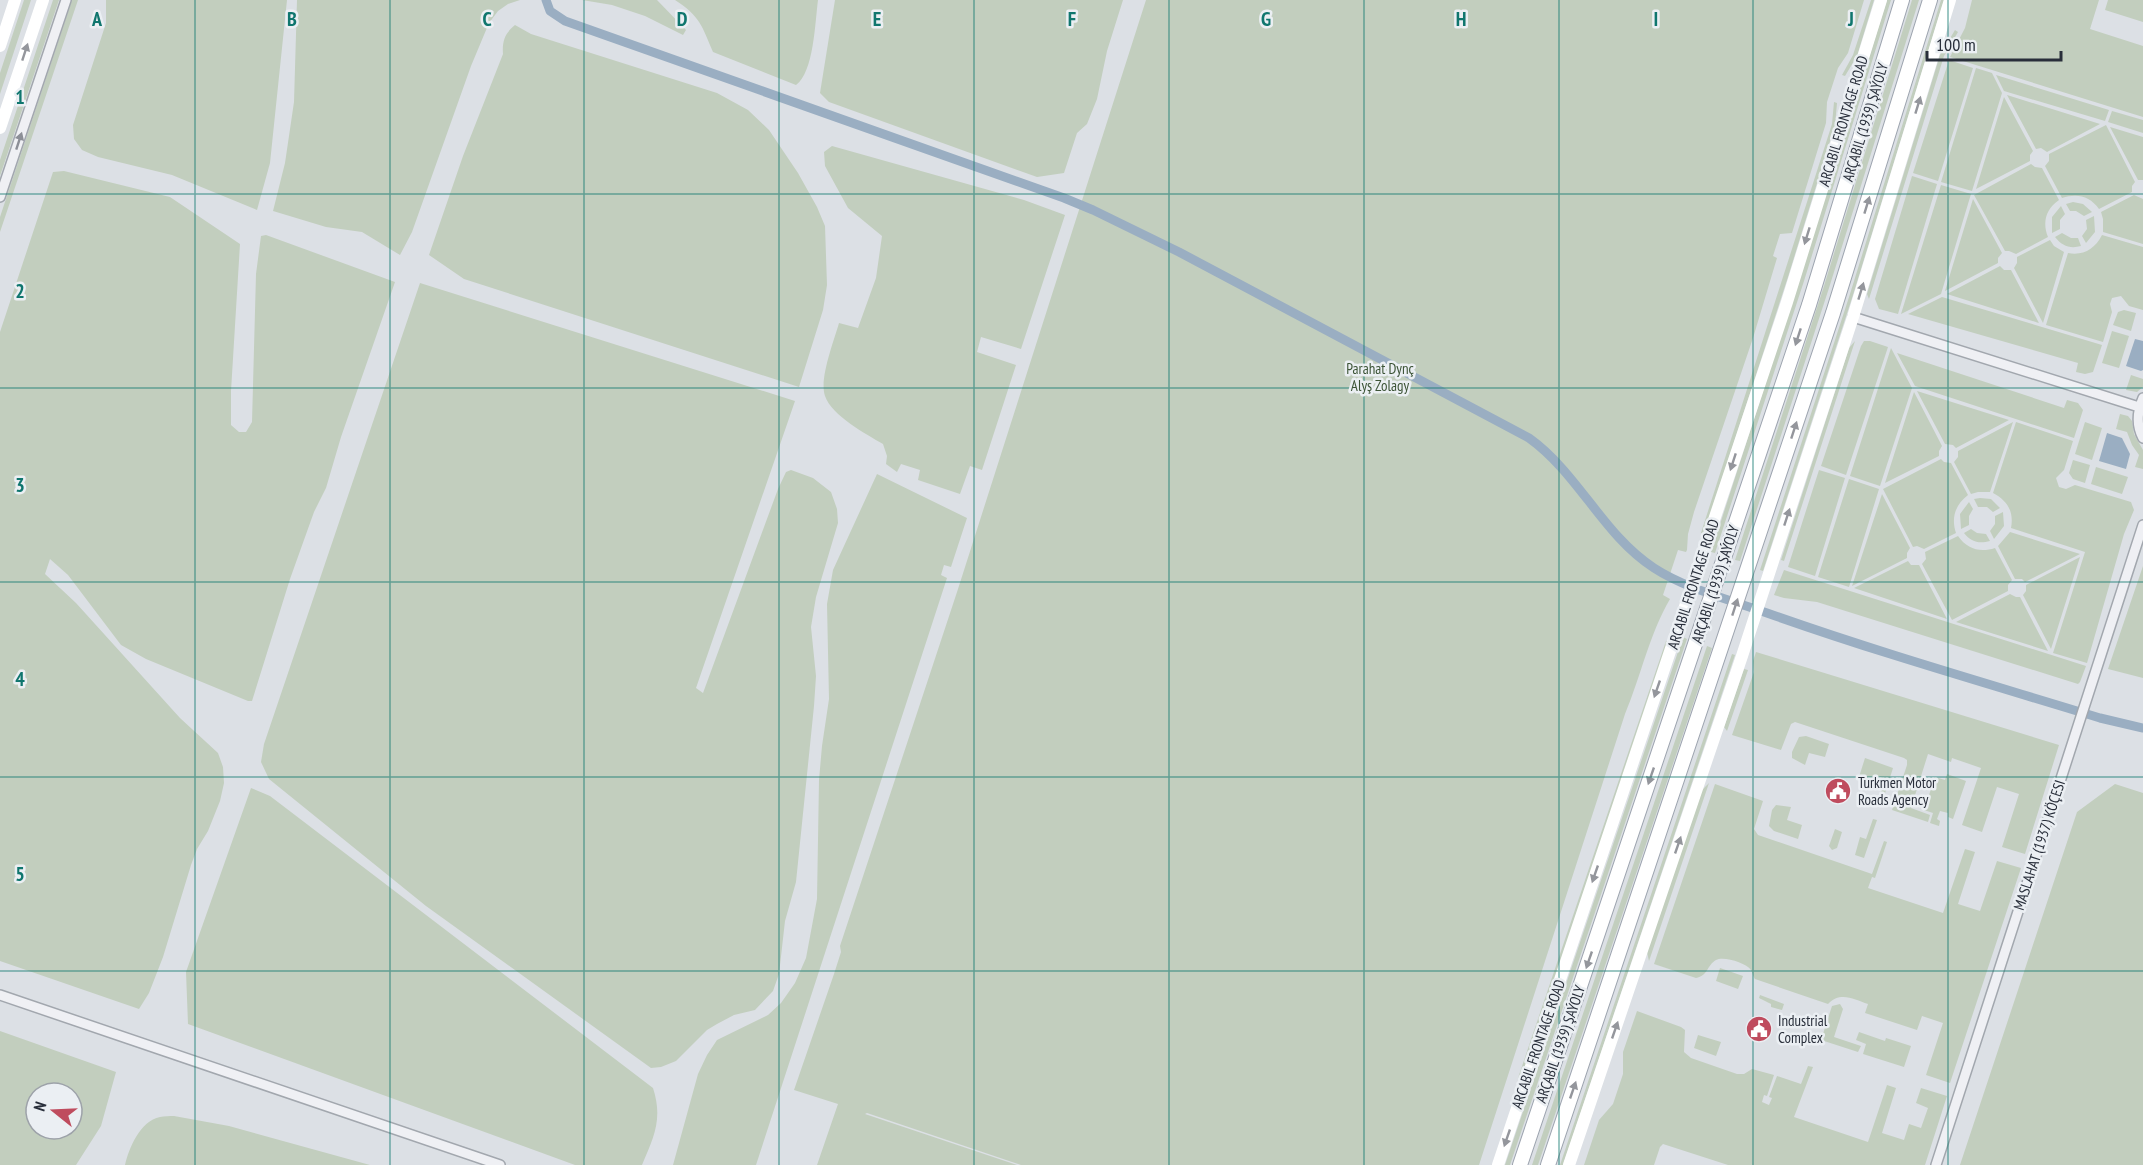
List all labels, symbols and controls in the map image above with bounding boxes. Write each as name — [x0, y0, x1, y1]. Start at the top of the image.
text: A — [91, 6, 103, 32]
text: B — [287, 6, 297, 32]
text: C — [482, 6, 492, 32]
text: D — [677, 6, 688, 32]
text: E — [873, 6, 881, 32]
text: F — [1068, 6, 1076, 32]
text: G — [1261, 6, 1271, 32]
text: H — [1456, 6, 1466, 32]
text: I — [1654, 6, 1658, 32]
text: J — [1847, 6, 1854, 32]
scale bar — [1927, 24, 2060, 62]
text: 100 m — [1936, 33, 1976, 56]
one-way arrow — [21, 43, 30, 61]
street label: ARCABIL FRONTAGE ROAD — [1814, 53, 1872, 189]
street label: ARÇABIL (1939) ŞAÝOLY — [1838, 60, 1892, 184]
text: 1 — [15, 84, 25, 110]
one-way arrow — [1914, 96, 1923, 114]
one-way arrow — [14, 132, 24, 150]
one-way arrow — [1863, 196, 1872, 214]
one-way arrow — [1802, 227, 1811, 245]
text: 2 — [15, 278, 25, 304]
one-way arrow — [1856, 282, 1866, 300]
one-way arrow — [1793, 328, 1802, 346]
park label: Parahat Dynç Alyş Zolagy — [1346, 359, 1414, 395]
one-way arrow — [1790, 421, 1799, 439]
one-way arrow — [1728, 453, 1738, 471]
text: 3 — [15, 472, 25, 498]
one-way arrow — [1783, 508, 1792, 526]
street label: ARCABIL FRONTAGE ROAD — [1663, 517, 1723, 651]
street label: ARÇABIL (1939) ŞAÝOLY — [1687, 522, 1743, 645]
one-way arrow — [1731, 598, 1741, 616]
text: 4 — [15, 666, 25, 692]
one-way arrow — [1652, 680, 1662, 698]
one-way arrow — [1646, 767, 1655, 785]
place label: Turkmen Motor Roads Agency — [1858, 773, 1937, 809]
public building icon: Turkmen Motor Roads Agency — [1823, 776, 1853, 806]
street label: MASLAHAT (1937) KÖÇESI — [2009, 777, 2069, 913]
one-way arrow — [1674, 836, 1683, 854]
text: 5 — [15, 861, 25, 887]
one-way arrow — [1590, 865, 1600, 883]
one-way arrow — [1583, 951, 1593, 969]
street label: ARCABIL FRONTAGE ROAD — [1507, 977, 1569, 1111]
street label: ARÇABIL (1939) ŞAÝOLY — [1531, 983, 1589, 1105]
place label: Industrial Complex — [1778, 1011, 1828, 1047]
public building icon: Industrial Complex — [1744, 1014, 1774, 1044]
one-way arrow — [1611, 1021, 1621, 1039]
north arrow — [24, 1081, 84, 1141]
one-way arrow — [1569, 1081, 1579, 1099]
text: N — [29, 1099, 51, 1114]
one-way arrow — [1501, 1129, 1511, 1147]

